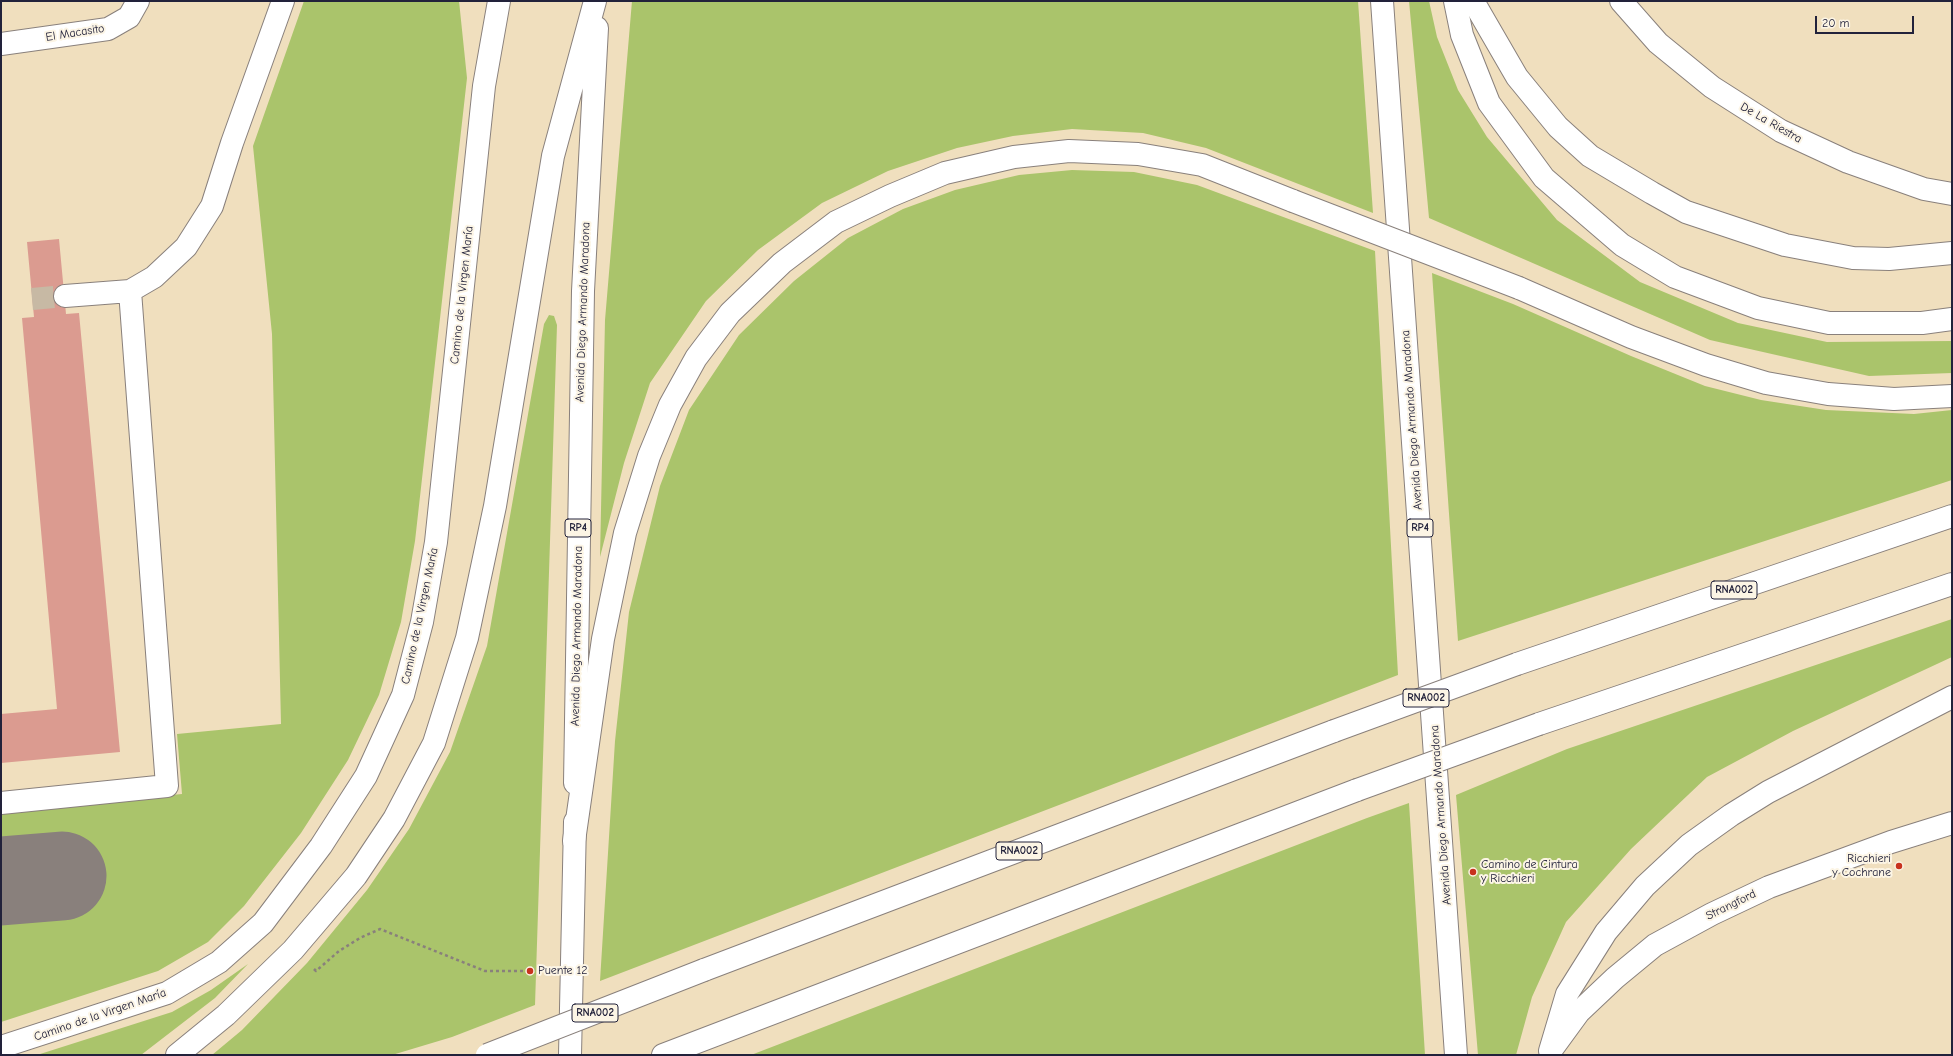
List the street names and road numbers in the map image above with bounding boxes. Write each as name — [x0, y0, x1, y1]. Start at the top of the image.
street label: El Macasito — [45, 21, 105, 45]
street label: De La Riestra — [1738, 100, 1804, 146]
street label: Avenida Diego Armando Maradona — [573, 222, 593, 402]
street label: Camino de la Virgen María — [448, 225, 476, 365]
street label: Avenida Diego Armando Maradona — [1399, 330, 1425, 510]
road number: RP4 — [565, 519, 591, 537]
road number: RP4 — [1407, 519, 1433, 537]
street label: Avenida Diego Armando Maradona — [568, 546, 586, 726]
street label: Camino de la Virgen María — [399, 547, 441, 685]
road number: RNA002 — [1711, 581, 1757, 599]
road number: RNA002 — [1403, 689, 1449, 707]
street label: Avenida Diego Armando Maradona — [1428, 725, 1454, 905]
road number: RNA002 — [996, 842, 1042, 860]
street label: Strangford — [1704, 887, 1758, 923]
street label: Camino de la Virgen María — [32, 986, 168, 1044]
road number: RNA002 — [572, 1004, 618, 1022]

